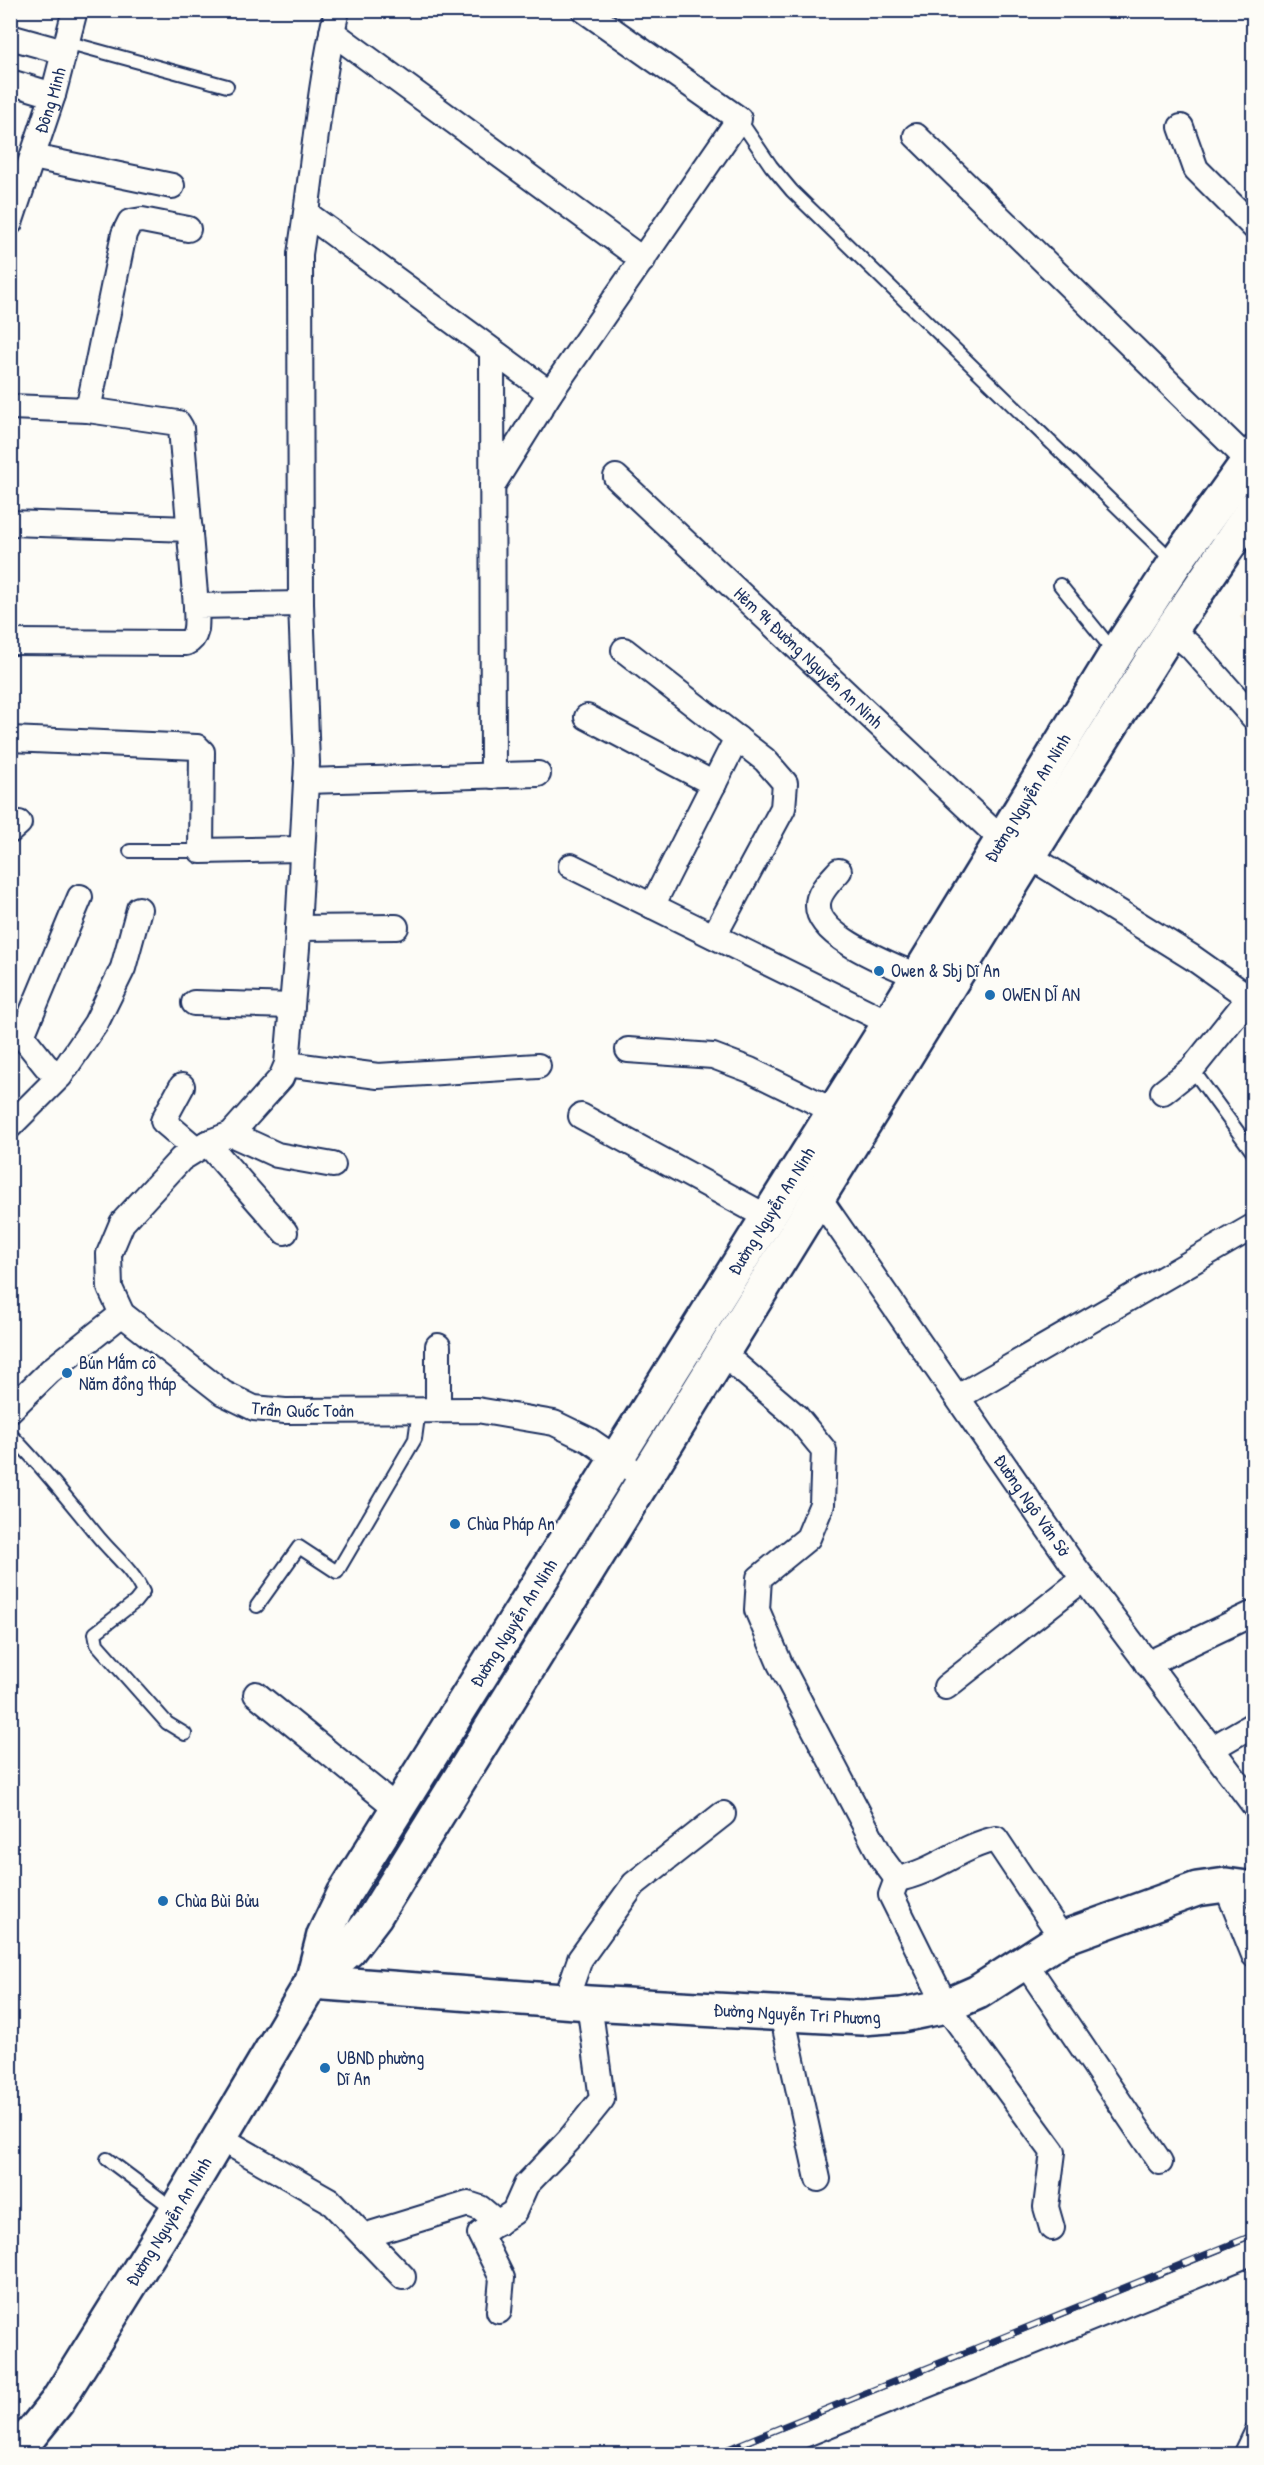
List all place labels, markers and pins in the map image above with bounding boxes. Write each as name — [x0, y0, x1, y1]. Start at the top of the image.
place label: Owen & Sbj Dĩ An — [891, 958, 1000, 983]
marker: Owen & Sbj Dĩ An — [872, 964, 886, 978]
place label: OWEN DĨ AN — [1002, 982, 1080, 1007]
marker: OWEN DĨ AN — [983, 988, 997, 1002]
place label: Bún Mắm cô Năm đồng tháp — [79, 1350, 176, 1396]
marker: Bún Mắm cô Năm đồng tháp — [60, 1366, 74, 1380]
place label: Chùa Pháp An — [467, 1511, 555, 1536]
marker: Chùa Pháp An — [448, 1517, 462, 1531]
place label: Chùa Bùi Bửu — [175, 1888, 259, 1913]
marker: Chùa Bùi Bửu — [156, 1894, 170, 1908]
place label: UBND phường Dĩ An — [337, 2045, 424, 2091]
marker: UBND phường Dĩ An — [318, 2061, 332, 2075]

